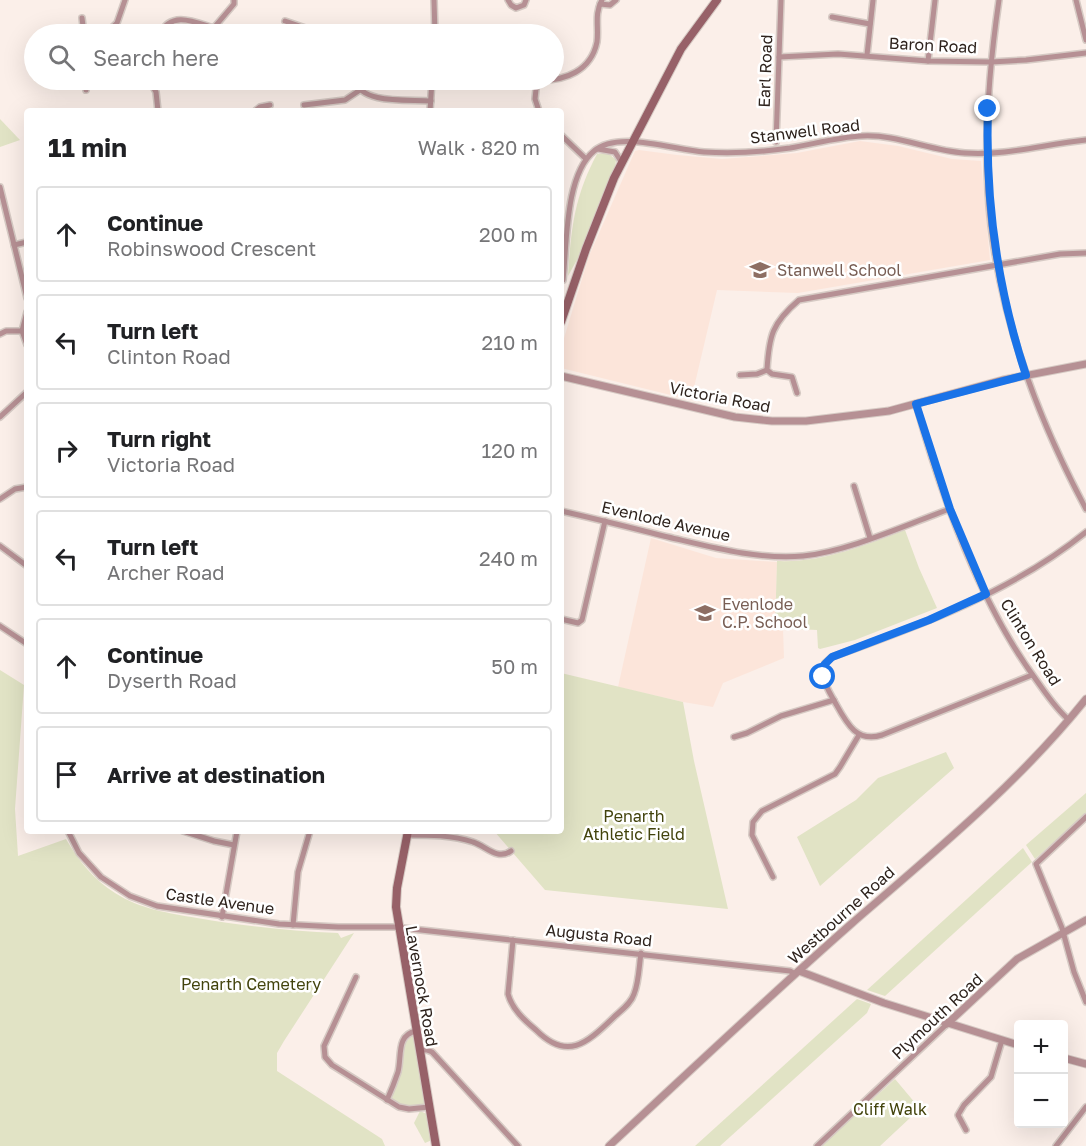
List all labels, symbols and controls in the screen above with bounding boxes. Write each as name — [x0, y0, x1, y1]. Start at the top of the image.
search box — [24, 24, 564, 90]
street label: Baron Road — [888, 33, 978, 57]
street label: Earl Road — [754, 34, 776, 108]
icon: search — [45, 41, 78, 74]
text: Search here — [93, 44, 219, 71]
route end — [974, 95, 1000, 121]
street label: Stanwell Road — [749, 114, 861, 148]
text: 11 min — [48, 132, 127, 163]
text: Walk · 820 m — [418, 135, 540, 159]
text: Continue — [107, 209, 203, 236]
icon: ahead — [50, 218, 83, 251]
text: 200 m — [479, 222, 538, 246]
text: Robinswood Crescent — [107, 236, 316, 260]
school or university icon: Stanwell School — [748, 258, 772, 282]
place label: Stanwell School — [777, 260, 901, 280]
text: Turn left — [107, 317, 198, 344]
icon: left — [50, 326, 83, 359]
text: 210 m — [482, 330, 538, 354]
text: Clinton Road — [107, 344, 231, 368]
street label: Victoria Road — [668, 377, 772, 417]
text: Turn right — [107, 425, 211, 452]
icon: right — [50, 434, 83, 467]
text: 120 m — [482, 438, 538, 462]
text: Victoria Road — [107, 452, 235, 476]
street label: Evenlode Avenue — [600, 496, 732, 546]
text: Turn left — [107, 533, 198, 560]
icon: left — [50, 542, 83, 575]
text: 240 m — [479, 546, 538, 570]
text: Archer Road — [107, 560, 225, 584]
place label: Evenlode C.P. School — [722, 594, 808, 632]
street label: Clinton Road — [996, 595, 1066, 689]
school or university icon: Evenlode C.P. School — [693, 601, 717, 625]
text: Continue — [107, 641, 203, 668]
icon: ahead — [50, 650, 83, 683]
text: 50 m — [491, 654, 538, 678]
route start — [809, 663, 835, 689]
text: Dyserth Road — [107, 668, 237, 692]
icon: arrive — [50, 758, 83, 791]
text: Arrive at destination — [107, 761, 325, 788]
park label: Penarth Athletic Field — [583, 806, 685, 844]
street label: Westbourne Road — [784, 862, 898, 968]
street label: Castle Avenue — [164, 883, 276, 919]
street label: Augusta Road — [545, 919, 653, 951]
street label: Lavernock Road — [402, 924, 442, 1048]
street label: Plymouth Road — [887, 969, 987, 1063]
park label: Penarth Cemetery — [181, 974, 321, 994]
map controls — [1014, 1020, 1068, 1128]
button: + — [1014, 1020, 1068, 1074]
button: − — [1014, 1074, 1068, 1128]
park label: Cliff Walk — [853, 1099, 927, 1119]

